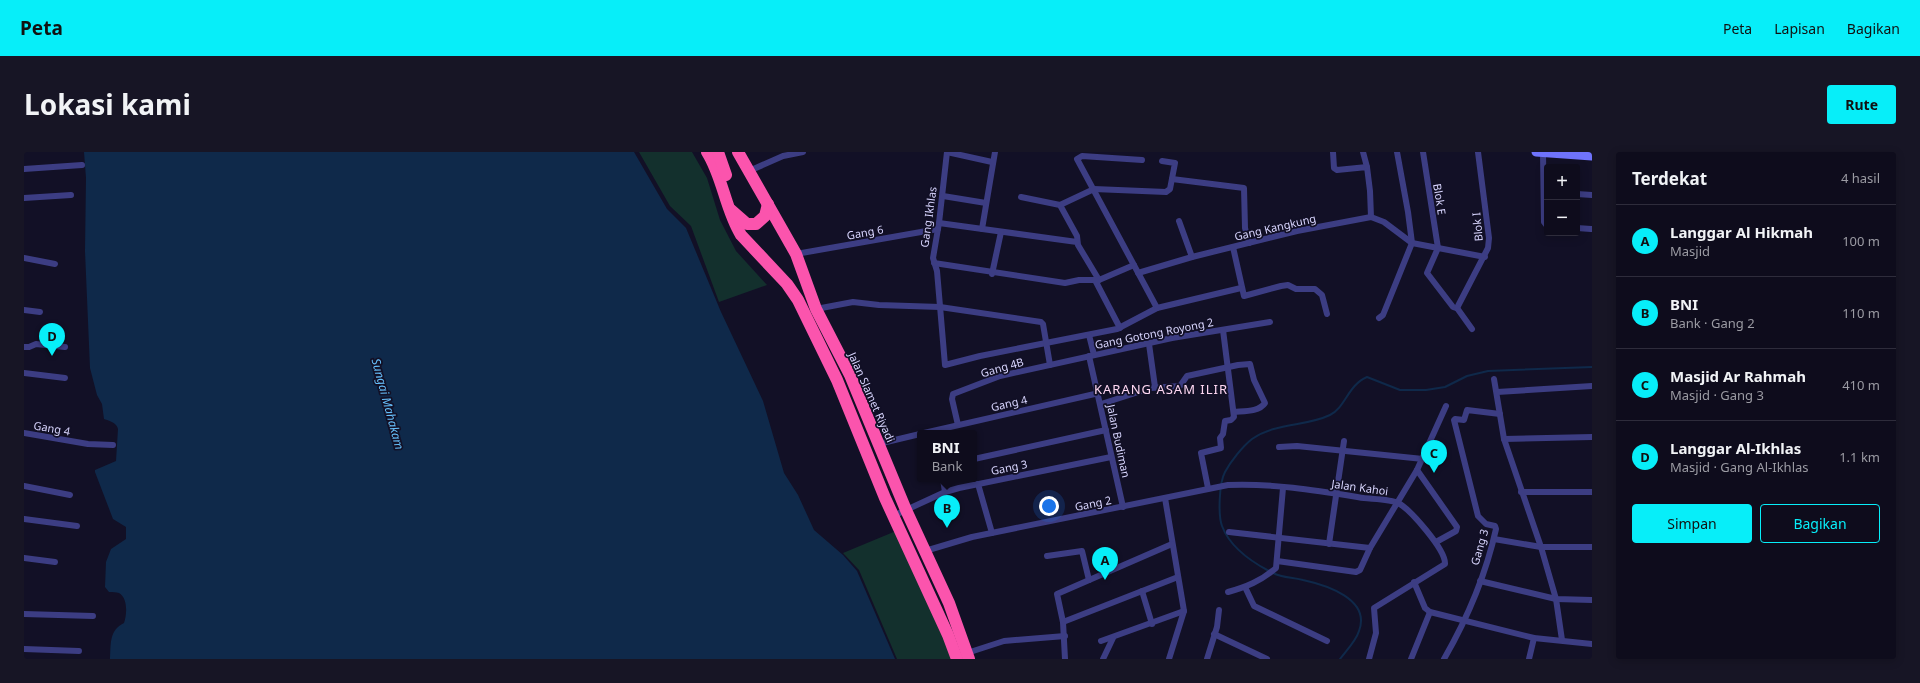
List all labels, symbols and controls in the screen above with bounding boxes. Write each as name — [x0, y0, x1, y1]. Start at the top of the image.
text: Peta — [20, 15, 63, 41]
text: Peta — [1723, 19, 1752, 38]
text: Lapisan — [1774, 19, 1825, 38]
text: Bagikan — [1847, 19, 1900, 38]
text: Lokasi kami — [24, 85, 191, 123]
button: Rute — [1827, 85, 1896, 124]
map controls — [1544, 164, 1580, 236]
button: + — [1544, 164, 1580, 200]
text: Terdekat — [1632, 167, 1707, 190]
text: 4 hasil — [1841, 169, 1880, 187]
street label: Blok E — [1430, 182, 1450, 216]
street label: Gang Ikhlas — [916, 186, 940, 248]
button: − — [1544, 200, 1580, 236]
street label: Gang Kangkung — [1233, 210, 1317, 244]
street label: Blok I — [1468, 212, 1486, 242]
street label: Gang 6 — [846, 221, 884, 243]
text: Langgar Al Hikmah — [1670, 222, 1813, 242]
text: A — [1641, 232, 1650, 250]
text: 100 m — [1842, 232, 1880, 250]
text: Masjid — [1670, 242, 1710, 260]
text: BNI — [1670, 294, 1698, 314]
text: B — [1641, 304, 1649, 322]
text: 110 m — [1842, 304, 1880, 322]
street label: Gang Gotong Royong 2 — [1093, 314, 1215, 352]
text: Bank · Gang 2 — [1670, 314, 1755, 332]
pin: D — [39, 323, 65, 356]
street label: Jalan Slamet Riyadi — [845, 349, 899, 444]
street label: Gang 4B — [979, 354, 1025, 380]
water label: Sungai Mahakam — [368, 356, 408, 452]
text: Masjid Ar Rahmah — [1670, 366, 1806, 386]
text: C — [1641, 376, 1649, 394]
text: 410 m — [1842, 376, 1880, 394]
district label: KARANG ASAM ILIR — [1094, 380, 1228, 398]
text: Masjid · Gang 3 — [1670, 386, 1764, 404]
street label: Gang 4 — [989, 391, 1029, 414]
street label: Jalan Budiman — [1104, 402, 1134, 479]
street label: Gang 4 — [33, 417, 72, 439]
popup — [917, 430, 977, 482]
text: BNI — [932, 437, 960, 457]
text: Langgar Al-Ikhlas — [1670, 438, 1801, 458]
pin: C — [1421, 440, 1447, 473]
text: D — [1640, 448, 1650, 466]
text: 1.1 km — [1839, 448, 1880, 466]
street label: Gang 3 — [989, 456, 1029, 478]
text: Bank — [932, 457, 962, 475]
text: Masjid · Gang Al-Ikhlas — [1670, 458, 1809, 476]
street label: Jalan Kahoi — [1330, 475, 1389, 498]
street label: Gang 2 — [1073, 492, 1113, 514]
pin: B — [934, 495, 960, 528]
your location — [1039, 496, 1059, 516]
button: Simpan — [1632, 504, 1752, 543]
button: Bagikan — [1760, 504, 1880, 543]
street label: Gang 3 — [1467, 527, 1491, 567]
pin: A — [1092, 547, 1118, 580]

